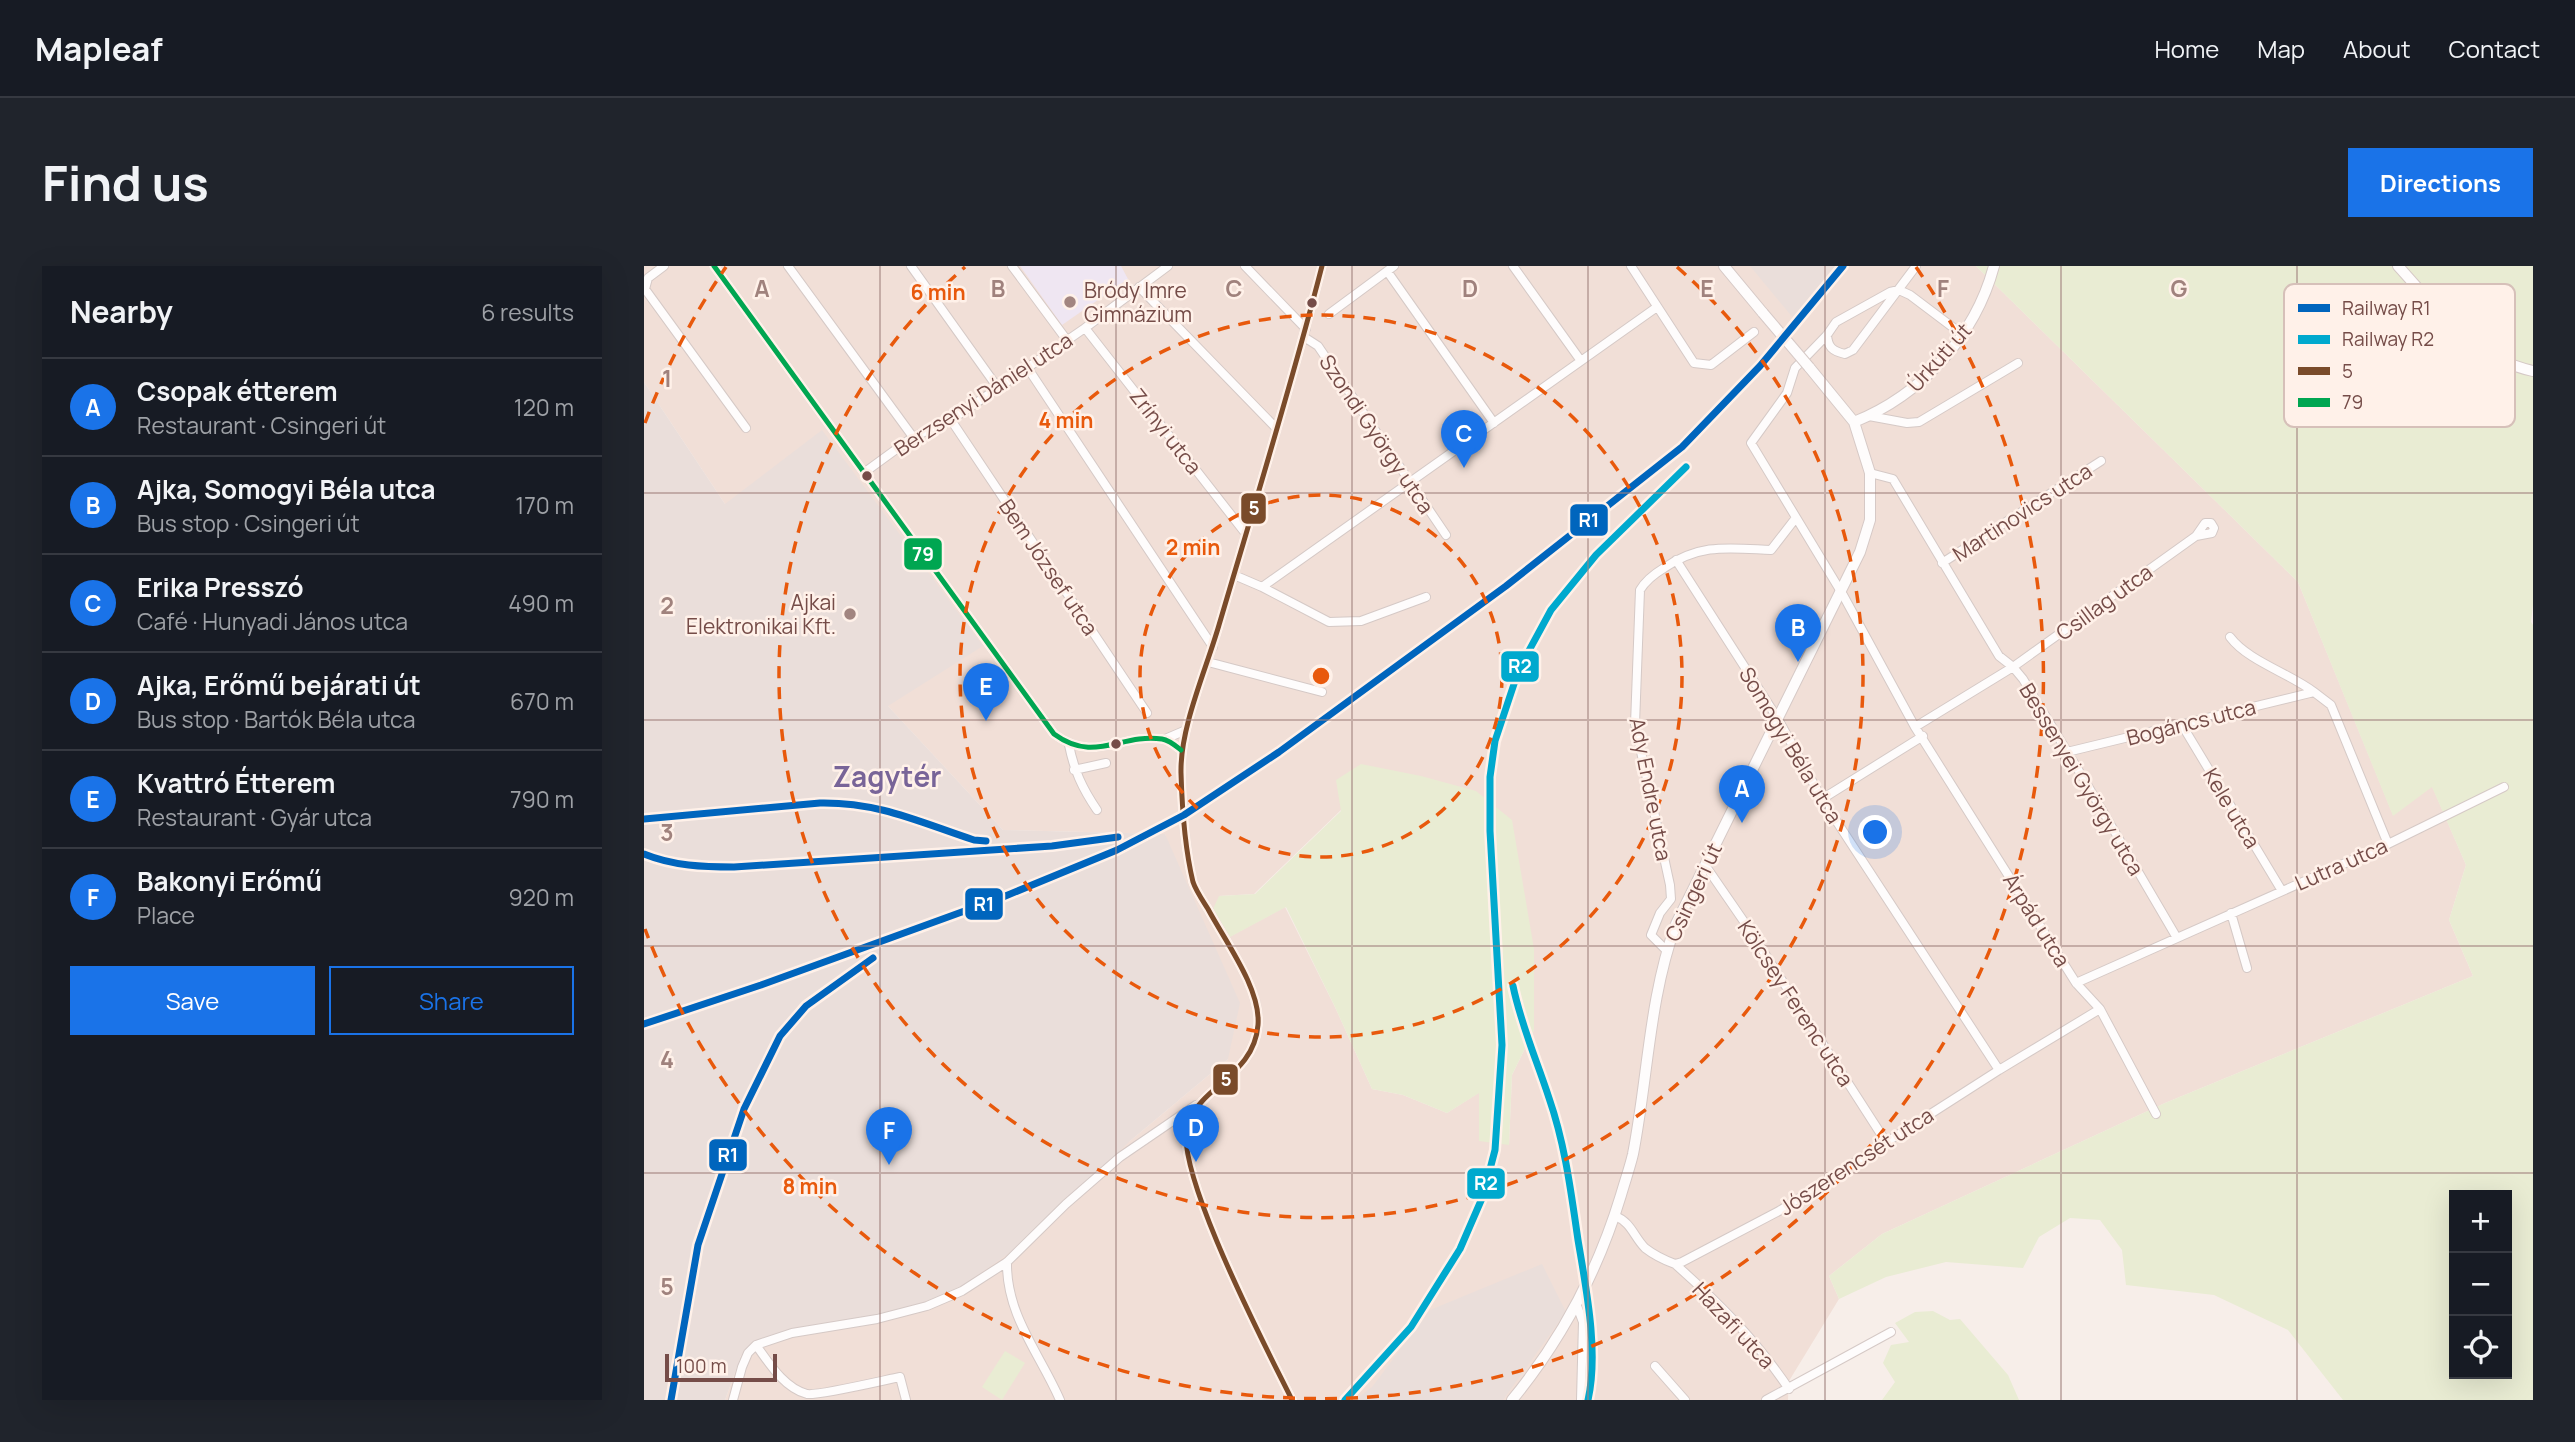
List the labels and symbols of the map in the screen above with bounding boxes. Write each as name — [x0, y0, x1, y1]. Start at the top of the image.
text: A — [754, 272, 770, 304]
text: B — [991, 272, 1005, 304]
text: C — [1226, 272, 1243, 304]
text: D — [1462, 272, 1478, 304]
text: E — [1700, 272, 1714, 304]
text: F — [1937, 272, 1949, 304]
text: G — [2171, 272, 2188, 304]
place label: Bródy Imre Gimnázium — [1084, 276, 1192, 328]
text: 6 min — [910, 278, 966, 306]
legend — [2284, 284, 2515, 427]
marker: Bródy Imre Gimnázium — [1062, 294, 1078, 310]
text: Railway R1 — [2342, 295, 2431, 321]
unlabelled marker — [1305, 296, 1319, 310]
street label: Úrkúti út — [1901, 317, 1977, 397]
street label: Berzsenyi Dániel utca — [888, 326, 1078, 462]
text: Railway R2 — [2342, 326, 2434, 352]
street label: Szondi György utca — [1313, 349, 1441, 519]
text: 5 — [2342, 358, 2353, 384]
text: 1 — [662, 362, 672, 394]
street label: Zrínyi utca — [1124, 382, 1208, 480]
text: 79 — [2342, 389, 2363, 415]
text: 4 min — [1039, 406, 1093, 434]
pin: C — [1441, 410, 1487, 468]
street label: Martinovics utca — [1947, 456, 2097, 568]
unlabelled marker — [860, 469, 874, 483]
line badge: 5 — [1240, 492, 1267, 525]
street label: Bem József utca — [993, 494, 1105, 640]
text: 5 — [1248, 495, 1260, 521]
line badge: R1 — [1569, 503, 1609, 537]
text: R1 — [1579, 507, 1599, 533]
text: 2 min — [1166, 533, 1220, 561]
line badge: 79 — [903, 537, 943, 571]
text: 79 — [912, 541, 934, 567]
street label: Csillag utca — [2050, 558, 2158, 646]
place label: Ajkai Elektronikai Kft. — [686, 588, 836, 640]
text: 2 — [660, 589, 674, 621]
pin: B — [1775, 604, 1821, 662]
marker: Ajkai Elektronikai Kft. — [842, 606, 858, 622]
line badge: R2 — [1500, 650, 1540, 683]
text: R2 — [1508, 653, 1532, 679]
street label: Somogyi Béla utca — [1733, 662, 1849, 828]
pin: E — [963, 663, 1009, 721]
centre of rings — [1309, 664, 1333, 688]
street label: Bessenyei György utca — [2013, 678, 2151, 880]
street label: Bogáncs utca — [2123, 692, 2259, 752]
street label: Ady Endre utca — [1623, 715, 1679, 863]
unlabelled marker — [1109, 737, 1123, 751]
district label: Zagytér — [833, 757, 941, 795]
street label: Kele utca — [2197, 763, 2267, 853]
pin: A — [1719, 765, 1765, 823]
your location — [1858, 815, 1892, 849]
text: 3 — [660, 816, 674, 848]
street label: Lutra utca — [2290, 831, 2392, 897]
street label: Csingeri út — [1658, 838, 1728, 946]
street label: Árpád utca — [1997, 868, 2077, 972]
line badge: R1 — [964, 887, 1004, 921]
text: R1 — [974, 891, 994, 917]
street label: Kölcsey Ferenc utca — [1732, 915, 1860, 1091]
text: 4 — [660, 1043, 674, 1075]
line badge: 5 — [1212, 1063, 1239, 1096]
text: 5 — [1220, 1066, 1232, 1092]
street label: Jószerencsét utca — [1773, 1101, 1939, 1221]
pin: D — [1173, 1104, 1219, 1162]
pin: F — [866, 1107, 912, 1165]
line badge: R1 — [708, 1138, 748, 1172]
text: R1 — [718, 1142, 738, 1168]
line badge: R2 — [1466, 1167, 1506, 1200]
text: R2 — [1474, 1170, 1498, 1196]
text: 8 min — [783, 1172, 837, 1200]
text: 5 — [660, 1270, 674, 1302]
street label: Hazafi utca — [1687, 1276, 1781, 1374]
scale bar — [665, 1351, 777, 1383]

